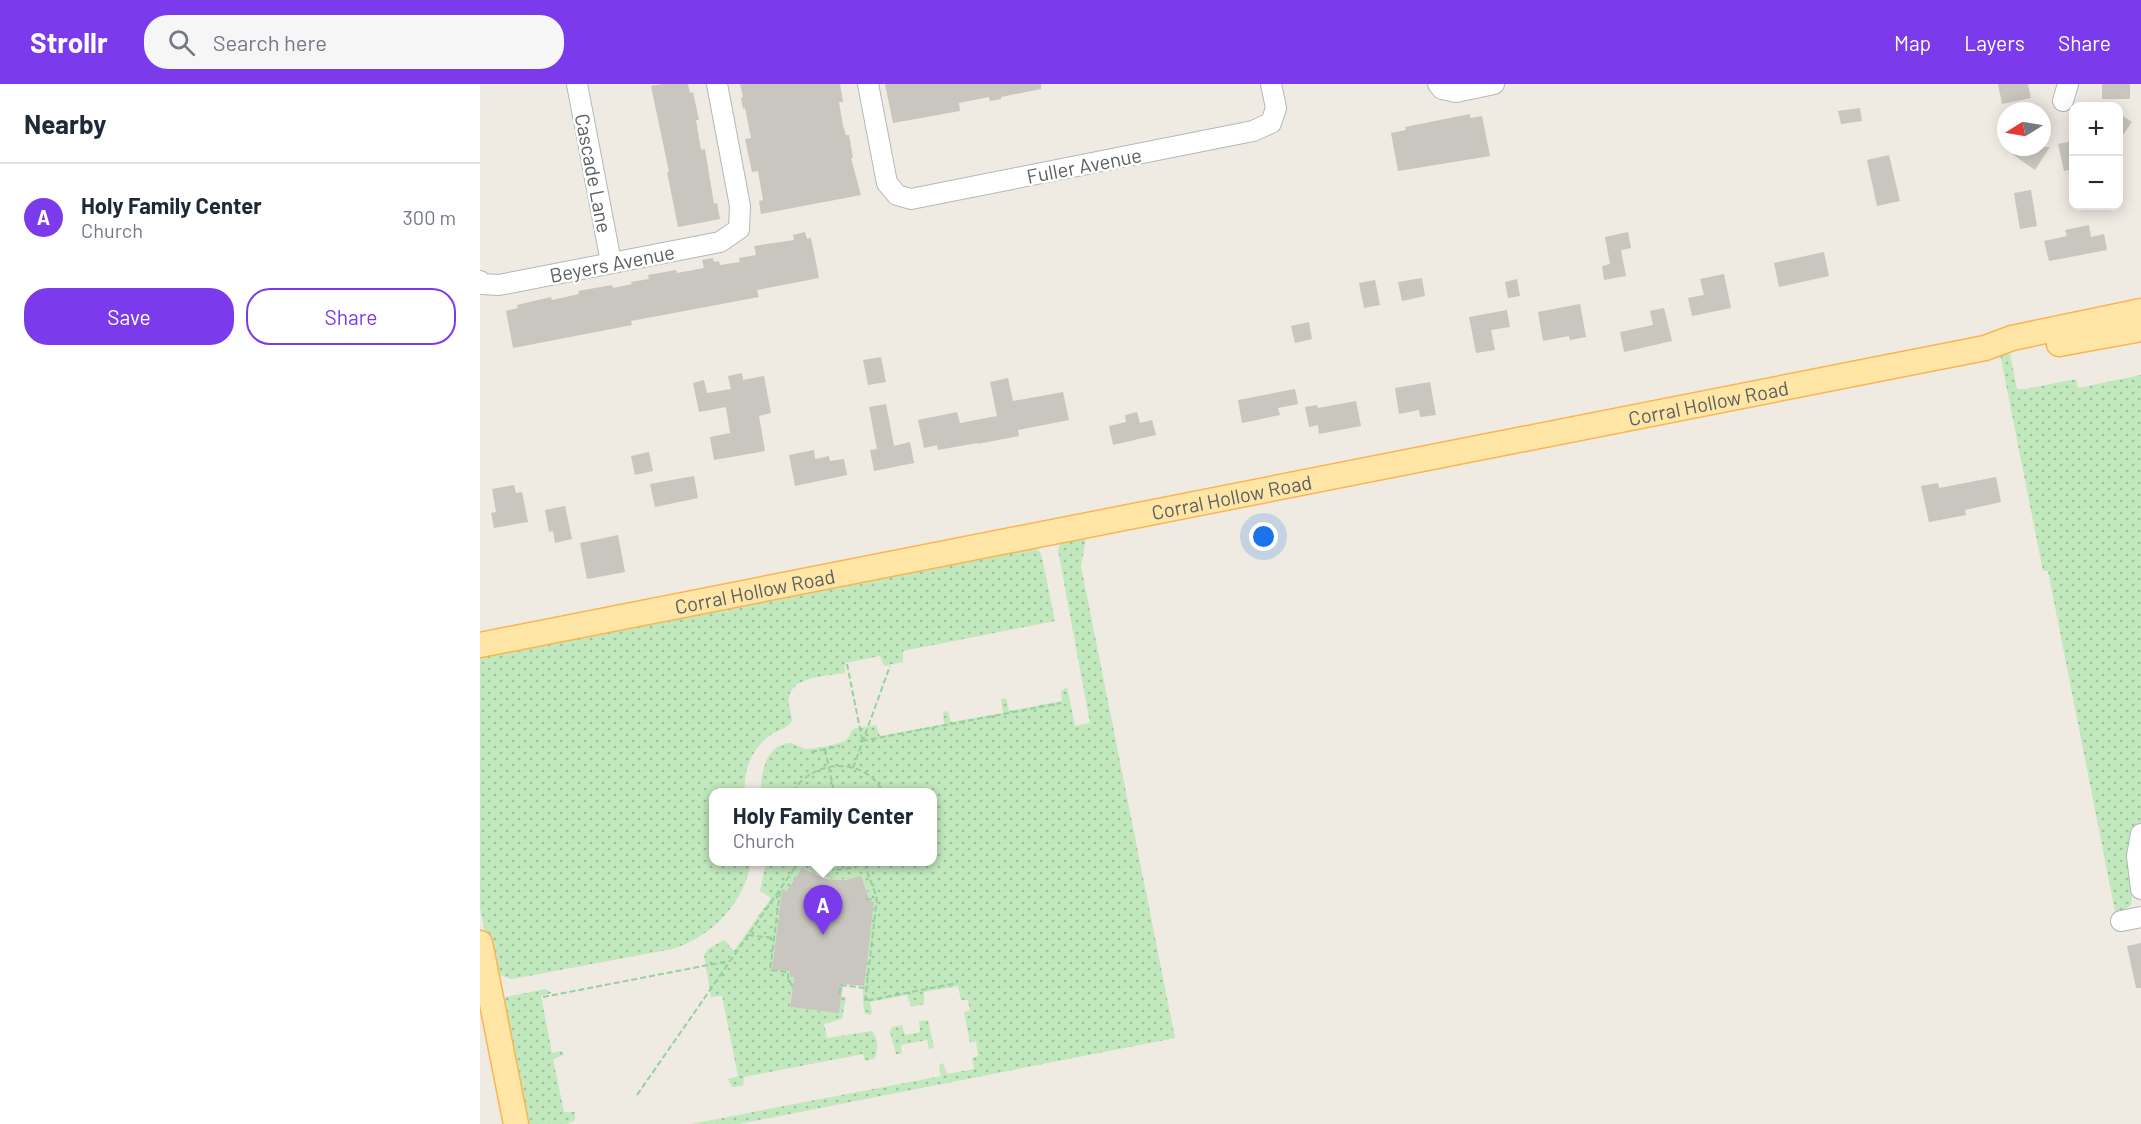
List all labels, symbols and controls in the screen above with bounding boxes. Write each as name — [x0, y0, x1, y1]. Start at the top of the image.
search box — [144, 15, 564, 69]
text: Strollr — [30, 25, 108, 59]
icon: search — [165, 26, 198, 59]
text: Search here — [213, 29, 327, 55]
text: Map — [1894, 30, 1931, 55]
text: Layers — [1964, 30, 2025, 55]
text: Share — [2058, 30, 2111, 55]
north arrow — [1997, 102, 2051, 156]
map controls — [2069, 102, 2123, 210]
button: + — [2069, 102, 2123, 156]
text: Nearby — [24, 108, 106, 139]
street label: Cascade Lane — [571, 111, 617, 235]
street label: Fuller Avenue — [1025, 142, 1143, 188]
button: − — [2069, 156, 2123, 210]
text: Holy Family Center — [81, 192, 262, 218]
text: A — [37, 205, 50, 229]
text: 300 m — [403, 205, 456, 229]
text: Church — [81, 218, 143, 242]
street label: Beyers Avenue — [547, 239, 677, 287]
button: Save — [24, 288, 234, 345]
button: Share — [246, 288, 456, 345]
street label: Corral Hollow Road — [1626, 375, 1790, 430]
street label: Corral Hollow Road — [1149, 469, 1314, 524]
your location — [1249, 522, 1278, 551]
street label: Corral Hollow Road — [673, 563, 837, 618]
popup — [709, 788, 937, 866]
text: Holy Family Center — [733, 802, 913, 828]
text: Church — [733, 828, 795, 852]
pin: A — [804, 886, 842, 935]

